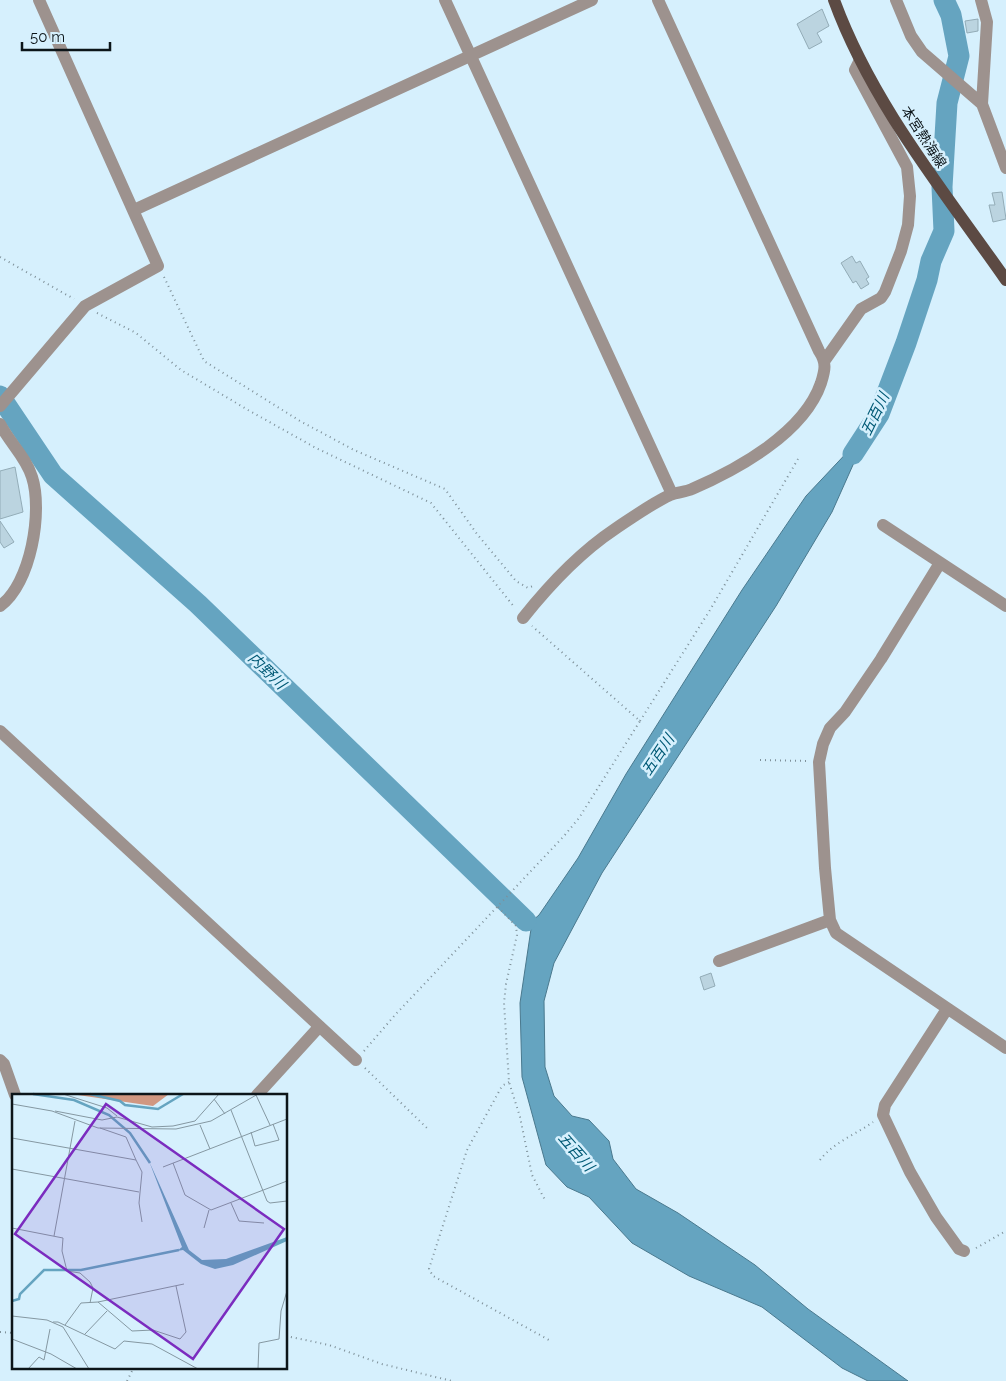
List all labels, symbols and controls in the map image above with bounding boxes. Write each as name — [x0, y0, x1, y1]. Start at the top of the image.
scale bar — [22, 20, 110, 52]
text: 50 m — [30, 28, 65, 46]
street label: 本宮熱海線 — [898, 103, 950, 171]
water label: 五百川 — [857, 388, 894, 438]
water label: 内野川 — [245, 649, 291, 694]
water label: 五百川 — [638, 730, 679, 779]
inset map — [12, 1094, 288, 1368]
water label: 五百川 — [554, 1129, 599, 1176]

